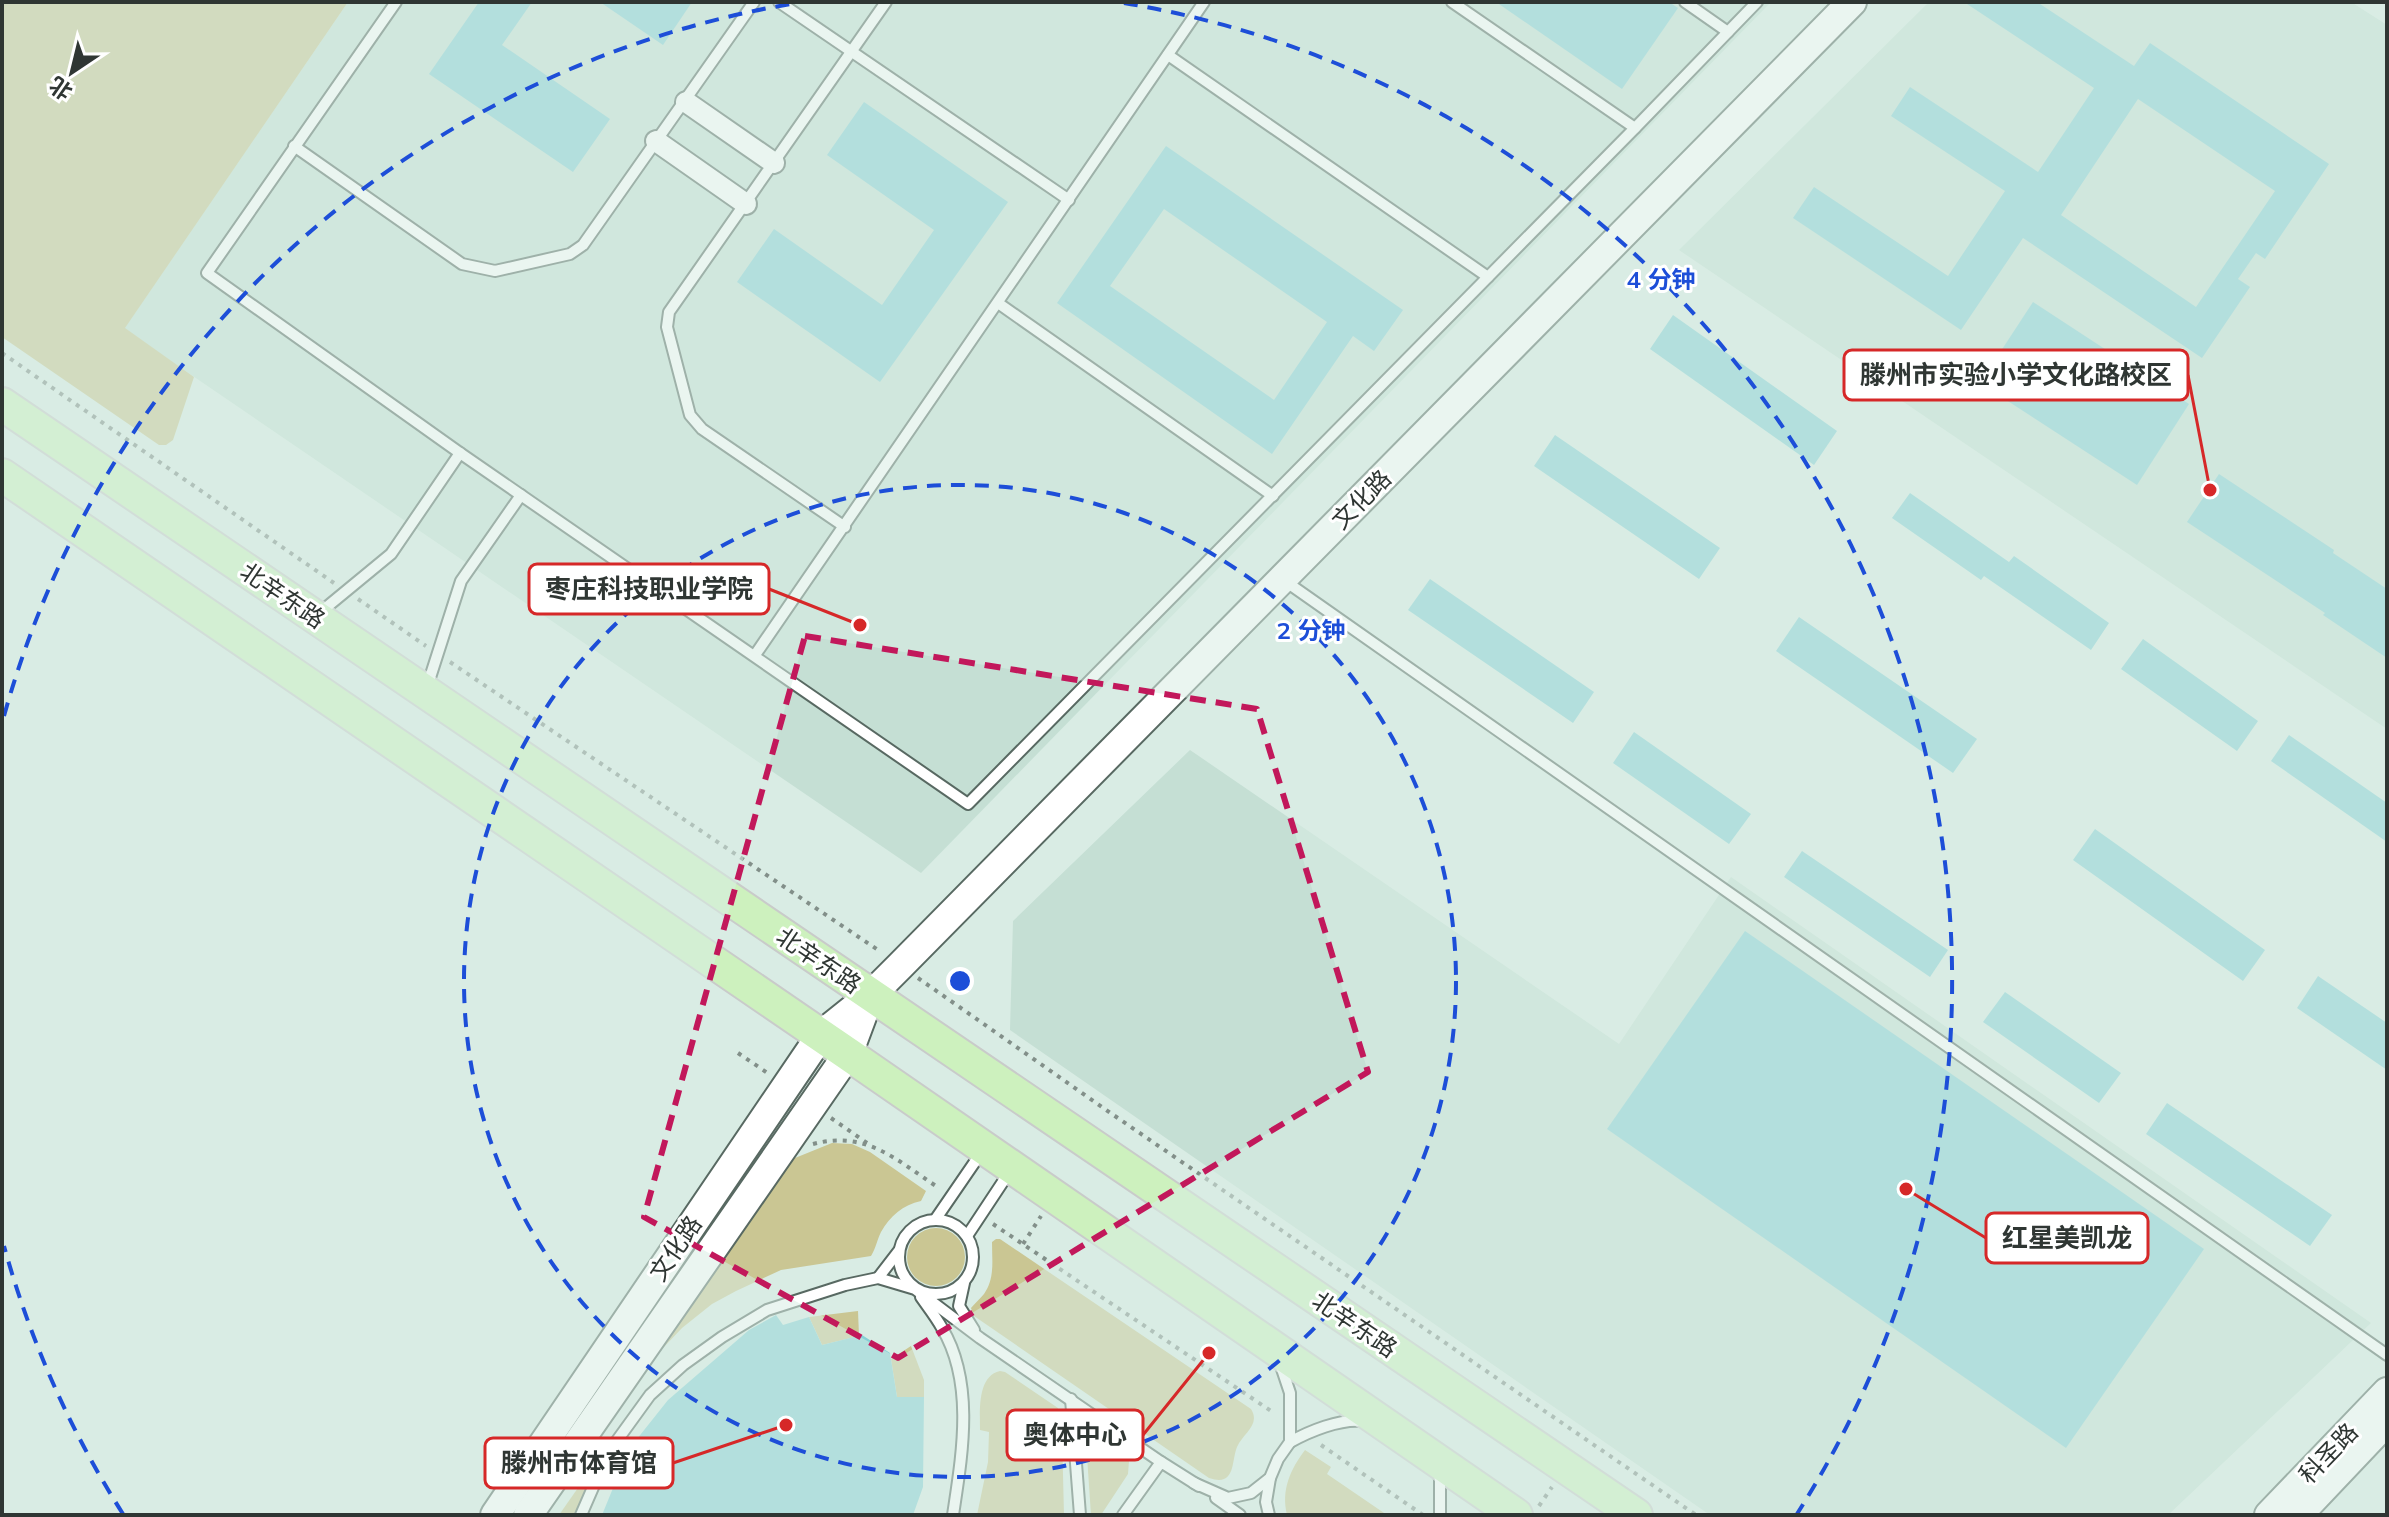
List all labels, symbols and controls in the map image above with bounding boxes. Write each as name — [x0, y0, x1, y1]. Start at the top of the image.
north arrow — [32, 32, 112, 112]
text: 北 — [43, 71, 78, 106]
text: 4 分钟 — [1627, 264, 1695, 294]
callout: 滕州市实验小学文化路校区 — [1844, 350, 2188, 400]
text: 滕州市实验小学文化路校区 — [1860, 358, 2172, 391]
street label: 文化路 — [1325, 463, 1397, 535]
street label: 北辛东路 — [235, 556, 331, 634]
callout: 枣庄科技职业学院 — [529, 564, 769, 614]
text: 枣庄科技职业学院 — [545, 572, 753, 605]
text: 2 分钟 — [1277, 615, 1345, 645]
street label: 北辛东路 — [771, 921, 867, 999]
centre of rings — [946, 967, 974, 995]
street label: 文化路 — [642, 1210, 708, 1286]
callout: 红星美凯龙 — [1986, 1213, 2148, 1263]
text: 红星美凯龙 — [2002, 1221, 2132, 1254]
street label: 北辛东路 — [1307, 1285, 1403, 1363]
callout: 奥体中心 — [1007, 1410, 1143, 1460]
street label: 科圣路 — [2292, 1417, 2364, 1489]
text: 奥体中心 — [1023, 1418, 1127, 1451]
callout: 滕州市体育馆 — [485, 1438, 673, 1488]
text: 滕州市体育馆 — [501, 1446, 657, 1479]

